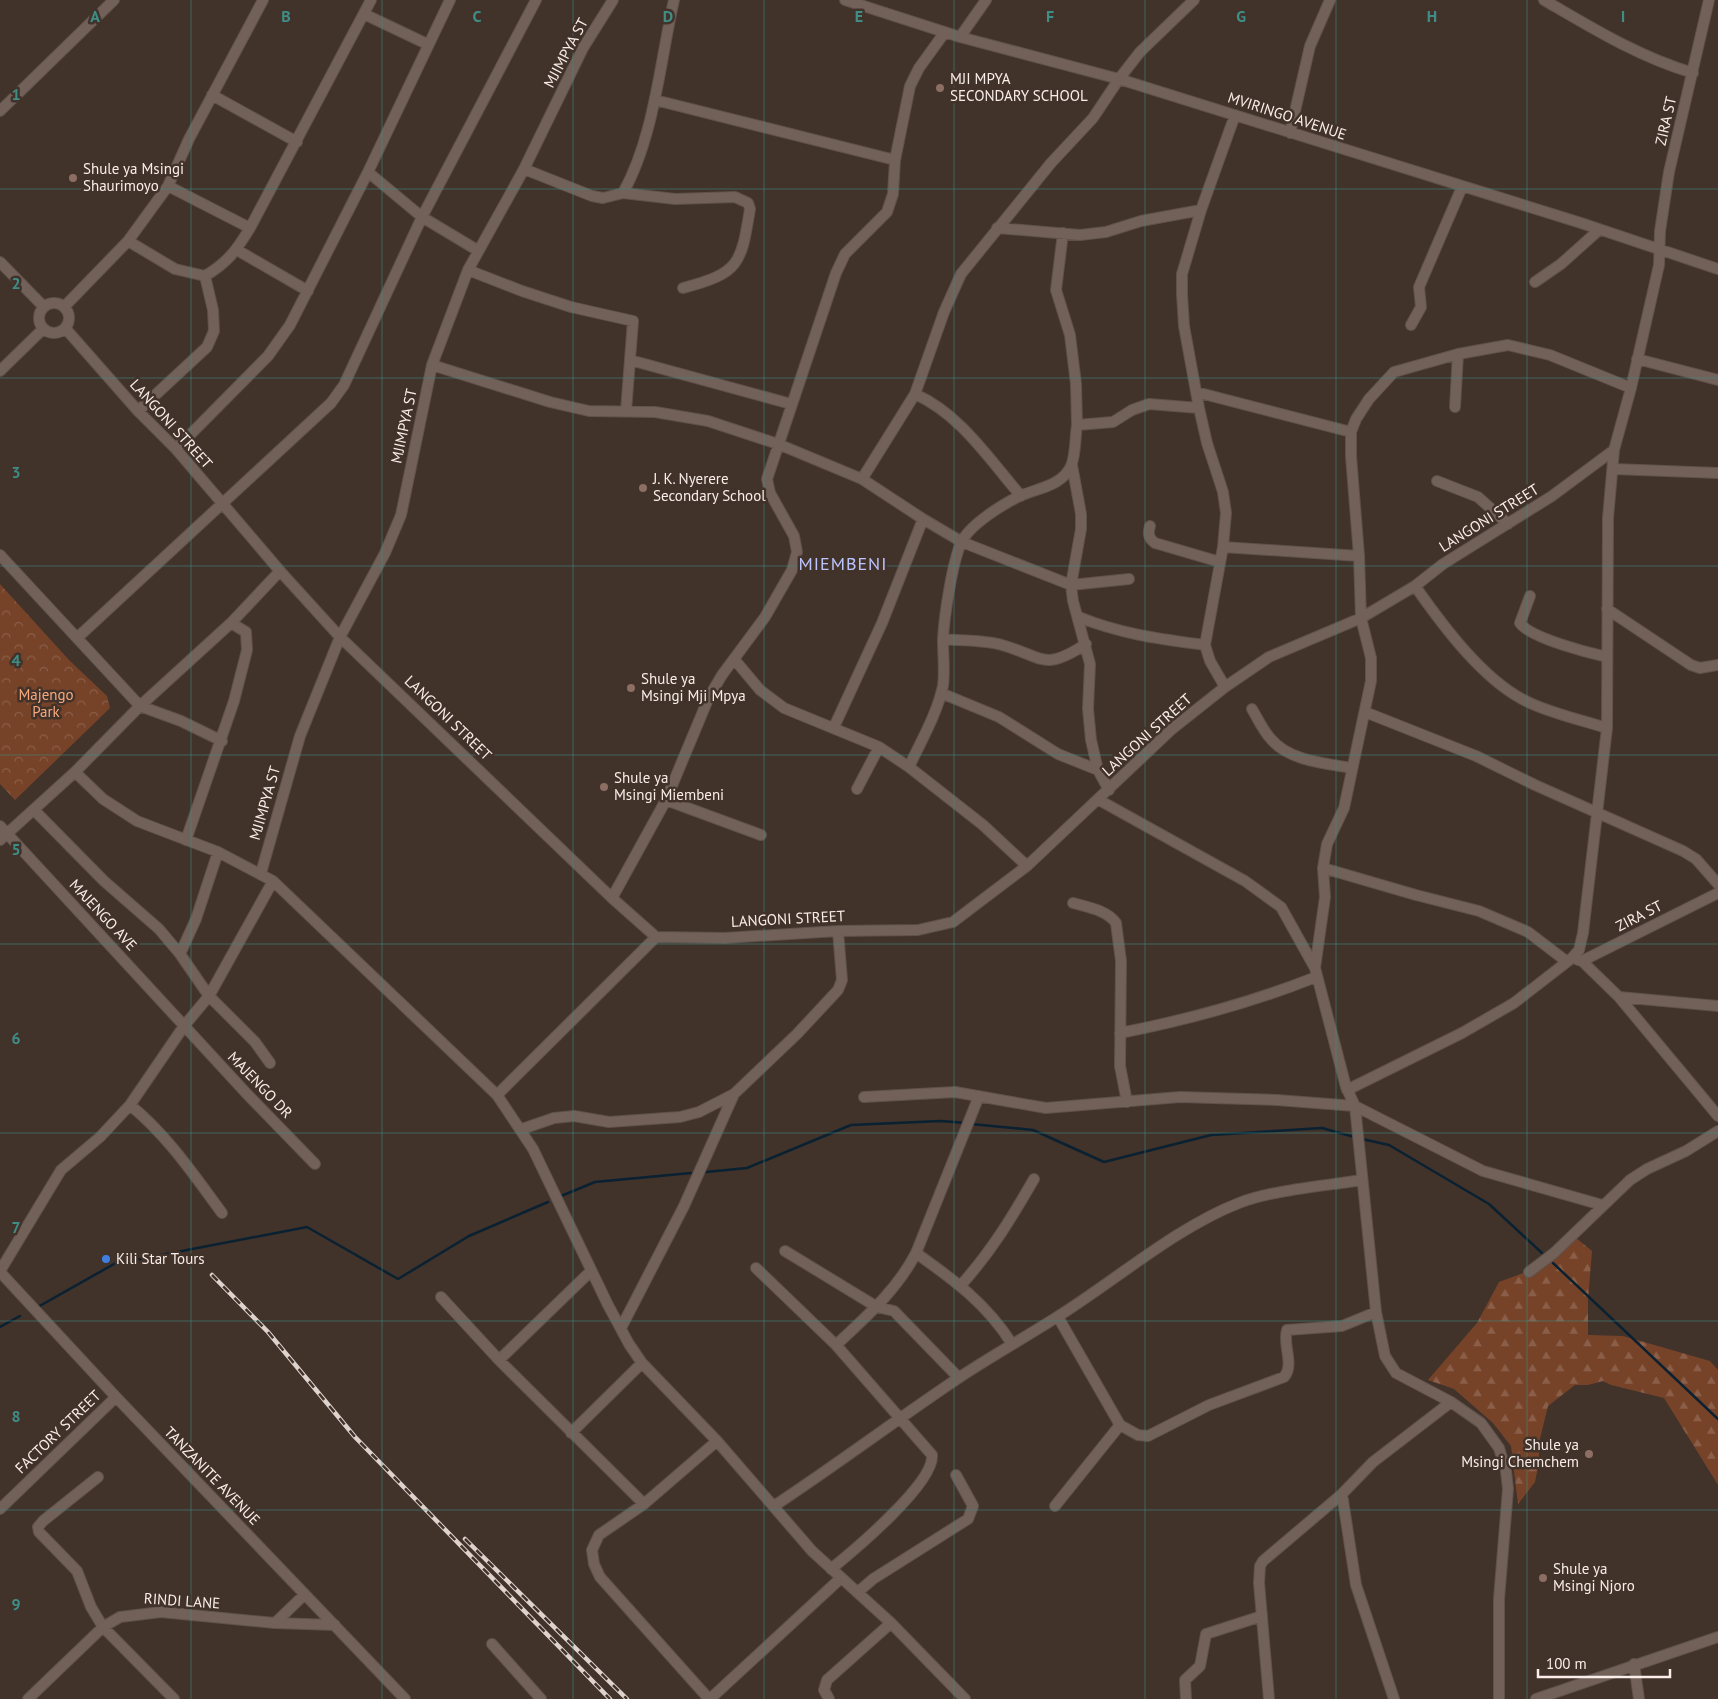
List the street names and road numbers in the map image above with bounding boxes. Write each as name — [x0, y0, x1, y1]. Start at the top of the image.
street label: MJIMPYA ST — [539, 14, 592, 91]
street label: MVIRINGO AVENUE — [1225, 87, 1349, 144]
street label: ZIRA ST — [1651, 94, 1680, 147]
street label: LANGONI STREET — [126, 375, 217, 473]
street label: MJIMPYA ST — [386, 386, 421, 465]
street label: LANGONI STREET — [1435, 479, 1543, 556]
street label: LANGONI STREET — [401, 671, 497, 765]
street label: LANGONI STREET — [1098, 689, 1196, 780]
street label: MJIMPYA ST — [245, 763, 284, 842]
street label: MAJENGO AVE — [65, 875, 141, 954]
street label: ZIRA ST — [1612, 896, 1666, 935]
street label: LANGONI STREET — [730, 906, 846, 931]
street label: MAJENGO DR — [224, 1047, 297, 1122]
street label: FACTORY STREET — [11, 1386, 105, 1477]
street label: TANZANITE AVENUE — [160, 1422, 264, 1529]
street label: RINDI LANE — [143, 1588, 221, 1613]

